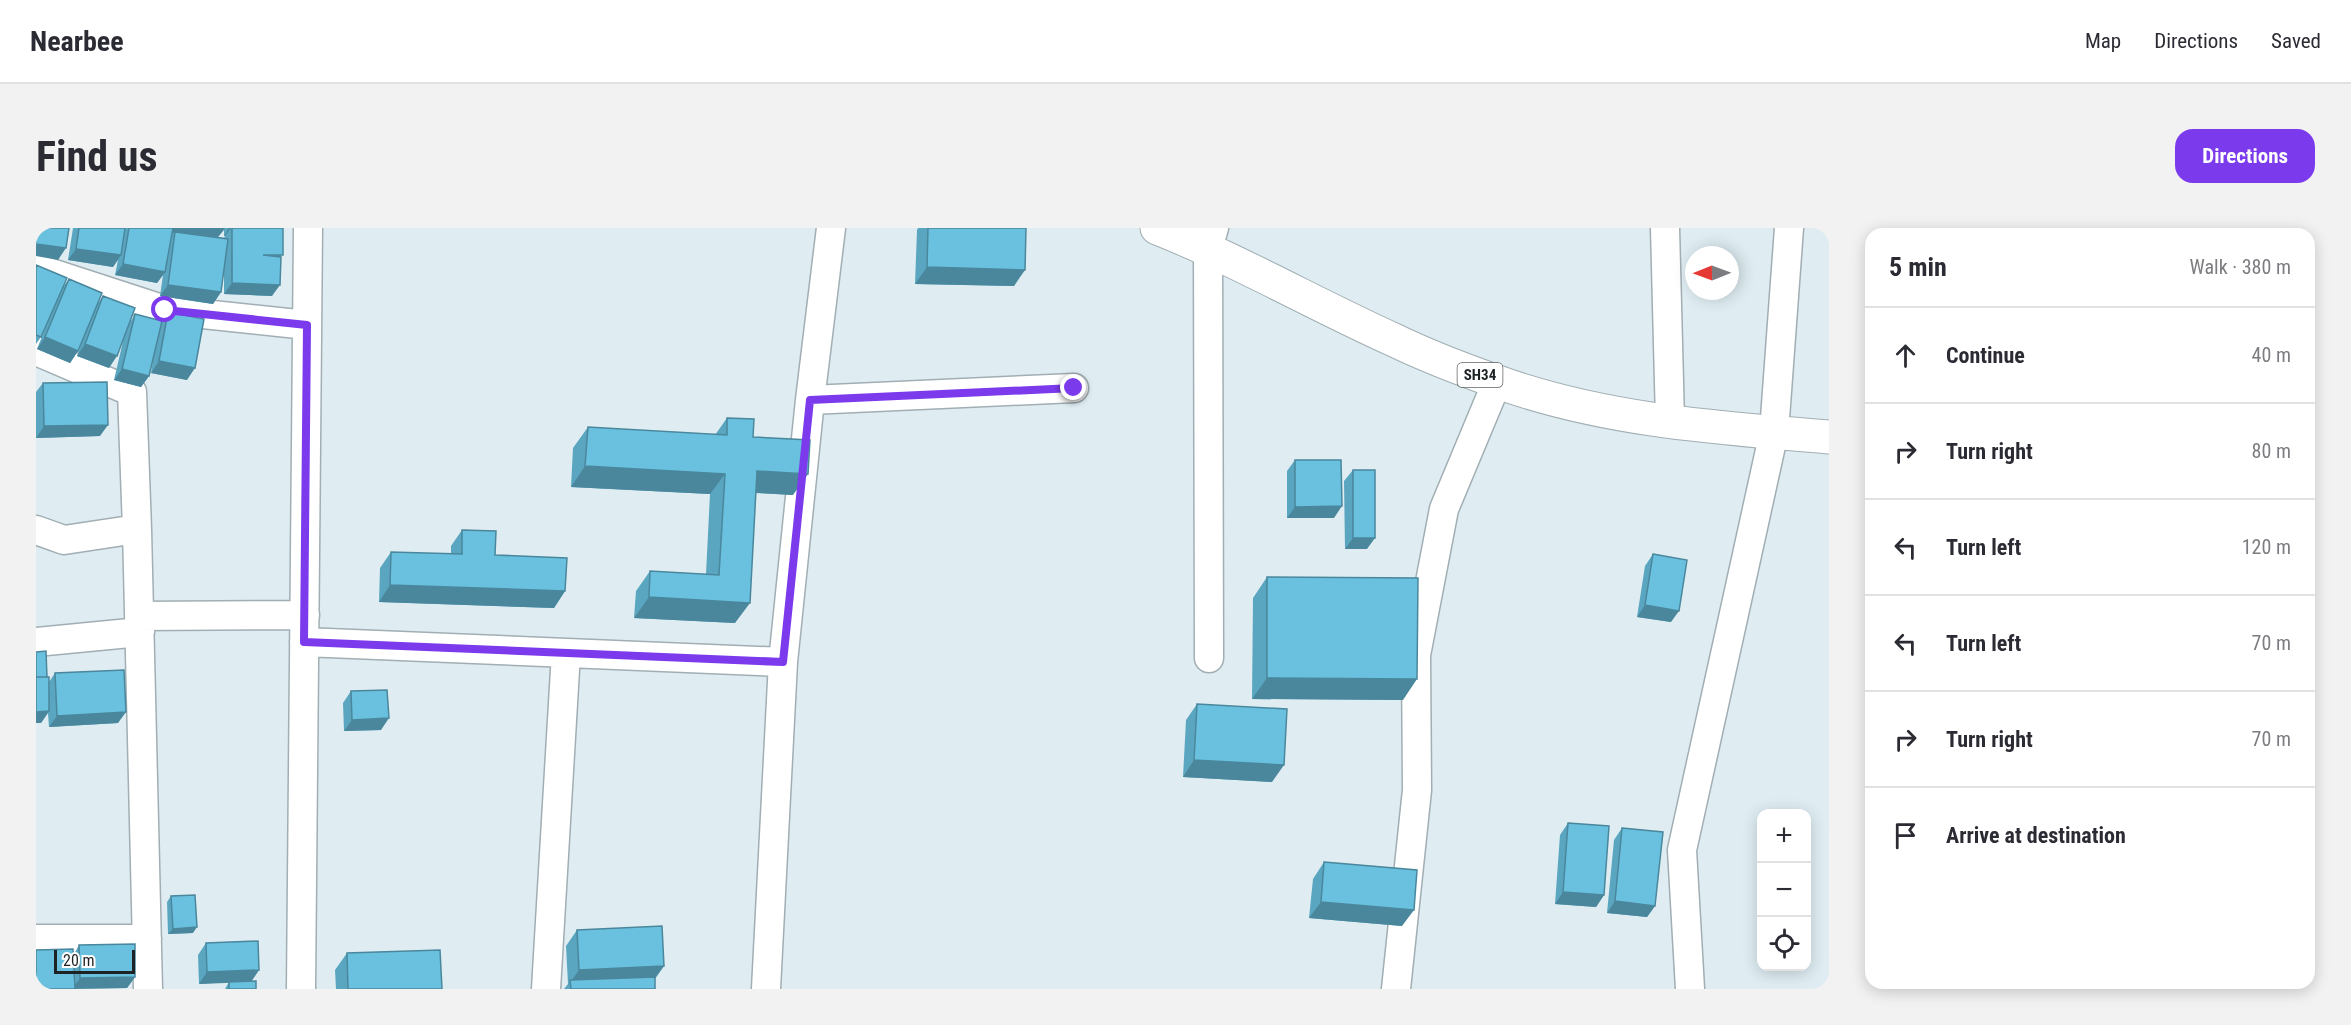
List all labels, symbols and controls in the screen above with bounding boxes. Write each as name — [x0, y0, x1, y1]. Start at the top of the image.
text: Nearbee — [30, 25, 124, 58]
text: Map — [2085, 29, 2121, 53]
text: Directions — [2154, 29, 2238, 53]
text: Saved — [2271, 29, 2321, 53]
button: Directions — [2175, 129, 2315, 183]
text: Find us — [36, 132, 157, 181]
north arrow — [1685, 246, 1739, 300]
text: 5 min — [1889, 252, 1947, 282]
text: Walk · 380 m — [2190, 255, 2291, 279]
route start — [151, 296, 177, 322]
icon: ahead — [1889, 339, 1922, 372]
text: Continue — [1946, 343, 2025, 368]
text: 40 m — [2252, 343, 2291, 367]
road number: SH34 — [1458, 363, 1502, 387]
route end — [1060, 374, 1086, 400]
icon: right — [1889, 435, 1922, 468]
text: Turn right — [1946, 439, 2033, 464]
text: 80 m — [2252, 439, 2291, 463]
icon: left — [1889, 531, 1922, 564]
text: Turn left — [1946, 535, 2021, 560]
text: 120 m — [2242, 535, 2291, 559]
icon: left — [1889, 627, 1922, 660]
text: Turn left — [1946, 631, 2021, 656]
text: 70 m — [2252, 631, 2291, 655]
icon: right — [1889, 723, 1922, 756]
text: Turn right — [1946, 727, 2033, 752]
text: 70 m — [2252, 727, 2291, 751]
map controls — [1757, 809, 1811, 971]
button: + — [1757, 809, 1811, 863]
icon: arrive — [1889, 819, 1922, 852]
text: Arrive at destination — [1946, 823, 2126, 848]
button: − — [1757, 863, 1811, 917]
button: locate — [1757, 917, 1811, 971]
scale bar — [54, 947, 135, 974]
text: 20 m — [63, 951, 95, 970]

